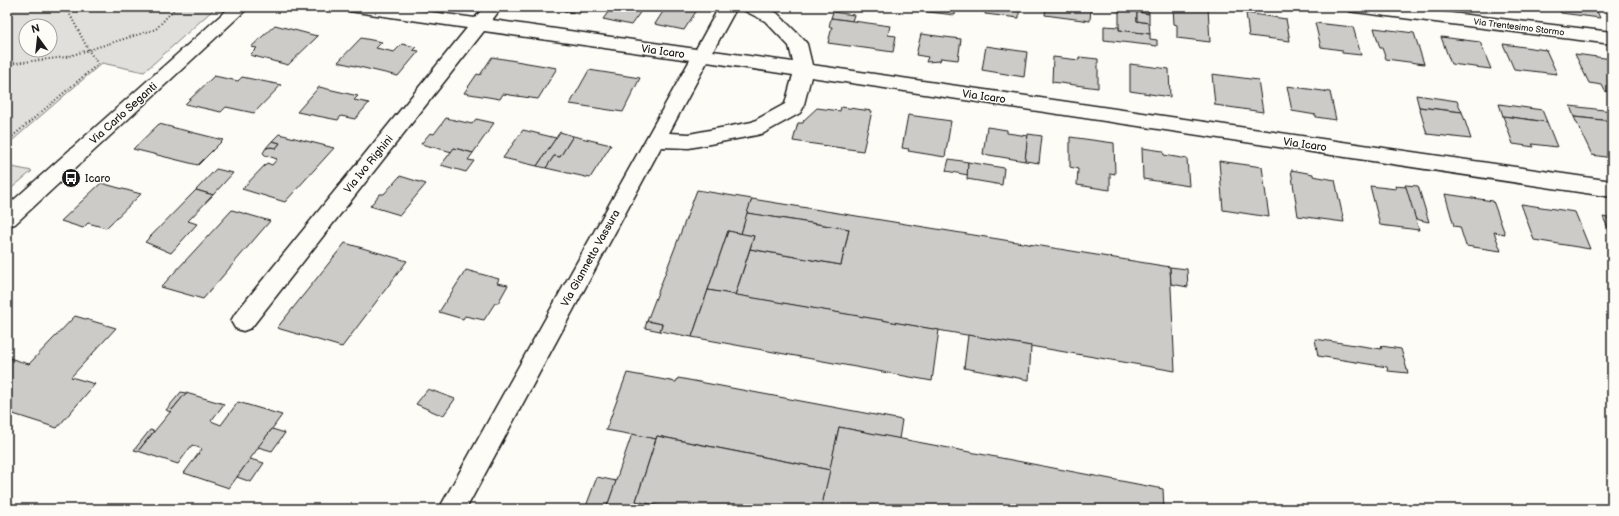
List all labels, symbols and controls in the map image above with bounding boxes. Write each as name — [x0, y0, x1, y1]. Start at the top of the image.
street label: Via Trentesimo Stormo — [1473, 16, 1565, 39]
north arrow — [18, 18, 58, 58]
text: N — [30, 21, 41, 36]
street label: Via Icaro — [640, 42, 686, 61]
street label: Via Carlo Seganti — [87, 80, 160, 147]
street label: Via Icaro — [961, 87, 1007, 106]
street label: Via Ivo Righini — [341, 133, 396, 196]
street label: Via Icaro — [1282, 135, 1328, 154]
bus stop icon: Icaro — [60, 167, 82, 189]
place label: Icaro — [85, 172, 111, 185]
street label: Via Giannetto Vassura — [558, 207, 623, 309]

